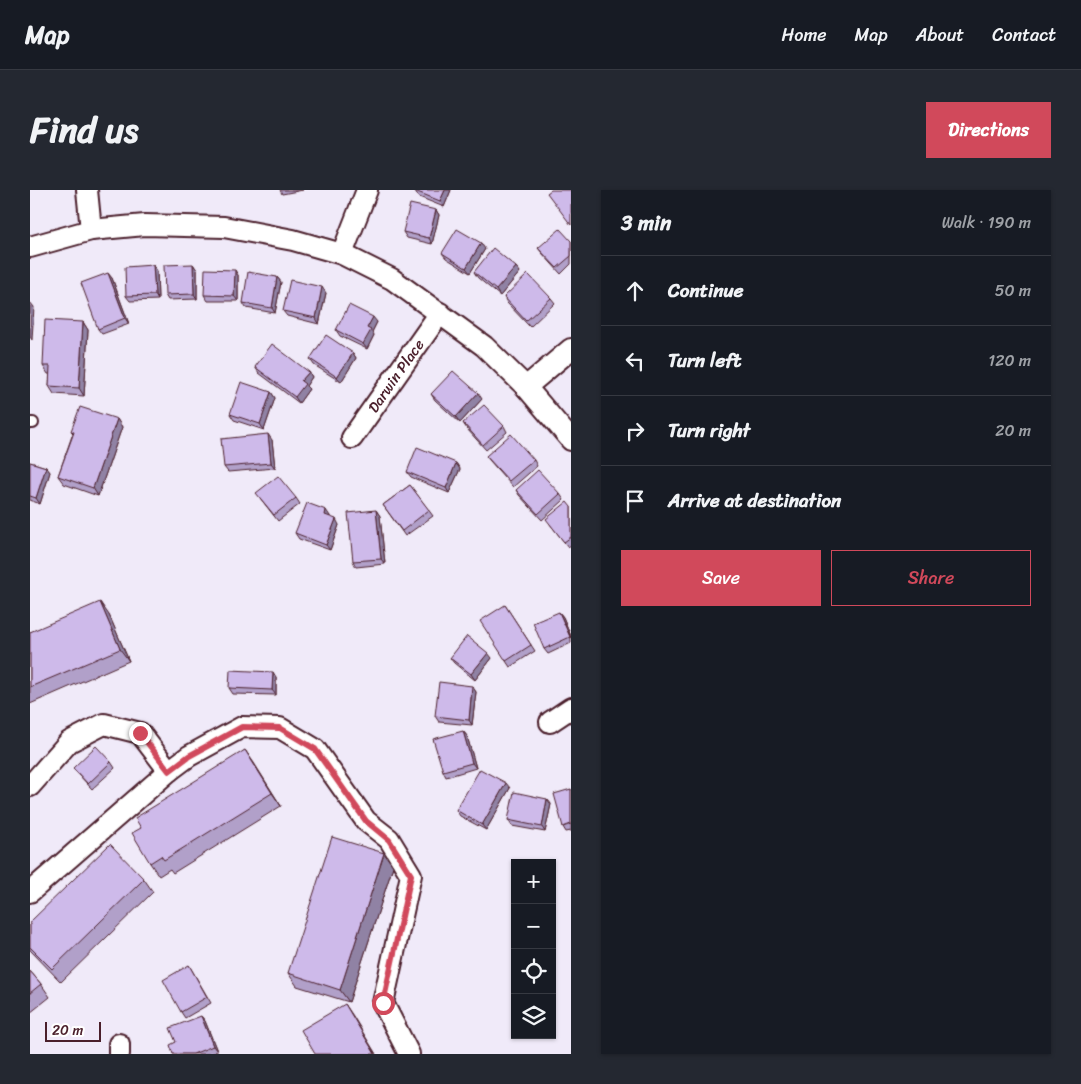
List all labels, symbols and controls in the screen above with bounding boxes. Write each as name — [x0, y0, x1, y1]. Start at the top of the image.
text: Map — [25, 14, 69, 56]
text: Home — [782, 19, 827, 51]
text: Map — [855, 19, 888, 51]
text: About — [916, 19, 964, 51]
text: Contact — [992, 19, 1056, 51]
text: Find us — [30, 99, 138, 161]
button: Directions — [926, 102, 1051, 158]
text: 3 min — [621, 204, 671, 242]
text: Walk · 190 m — [942, 208, 1031, 237]
text: Continue — [668, 274, 744, 307]
text: 50 m — [995, 276, 1031, 305]
icon: ahead — [621, 277, 649, 305]
street label: Darwin Place — [361, 333, 431, 418]
text: Turn left — [668, 344, 741, 377]
text: 120 m — [988, 346, 1031, 375]
icon: left — [621, 347, 649, 375]
text: Turn right — [668, 414, 750, 447]
text: 20 m — [995, 416, 1031, 445]
icon: right — [621, 417, 649, 445]
text: Arrive at destination — [668, 484, 841, 517]
icon: arrive — [621, 487, 649, 515]
button: Save — [621, 550, 821, 606]
button: Share — [831, 550, 1031, 606]
route end — [129, 722, 152, 745]
map controls — [511, 859, 556, 1039]
button: + — [511, 859, 556, 904]
button: − — [511, 904, 556, 949]
button: locate — [511, 949, 556, 994]
route start — [372, 992, 395, 1015]
button: layers — [511, 994, 556, 1039]
text: 20 m — [52, 1018, 83, 1043]
scale bar — [45, 1019, 101, 1042]

